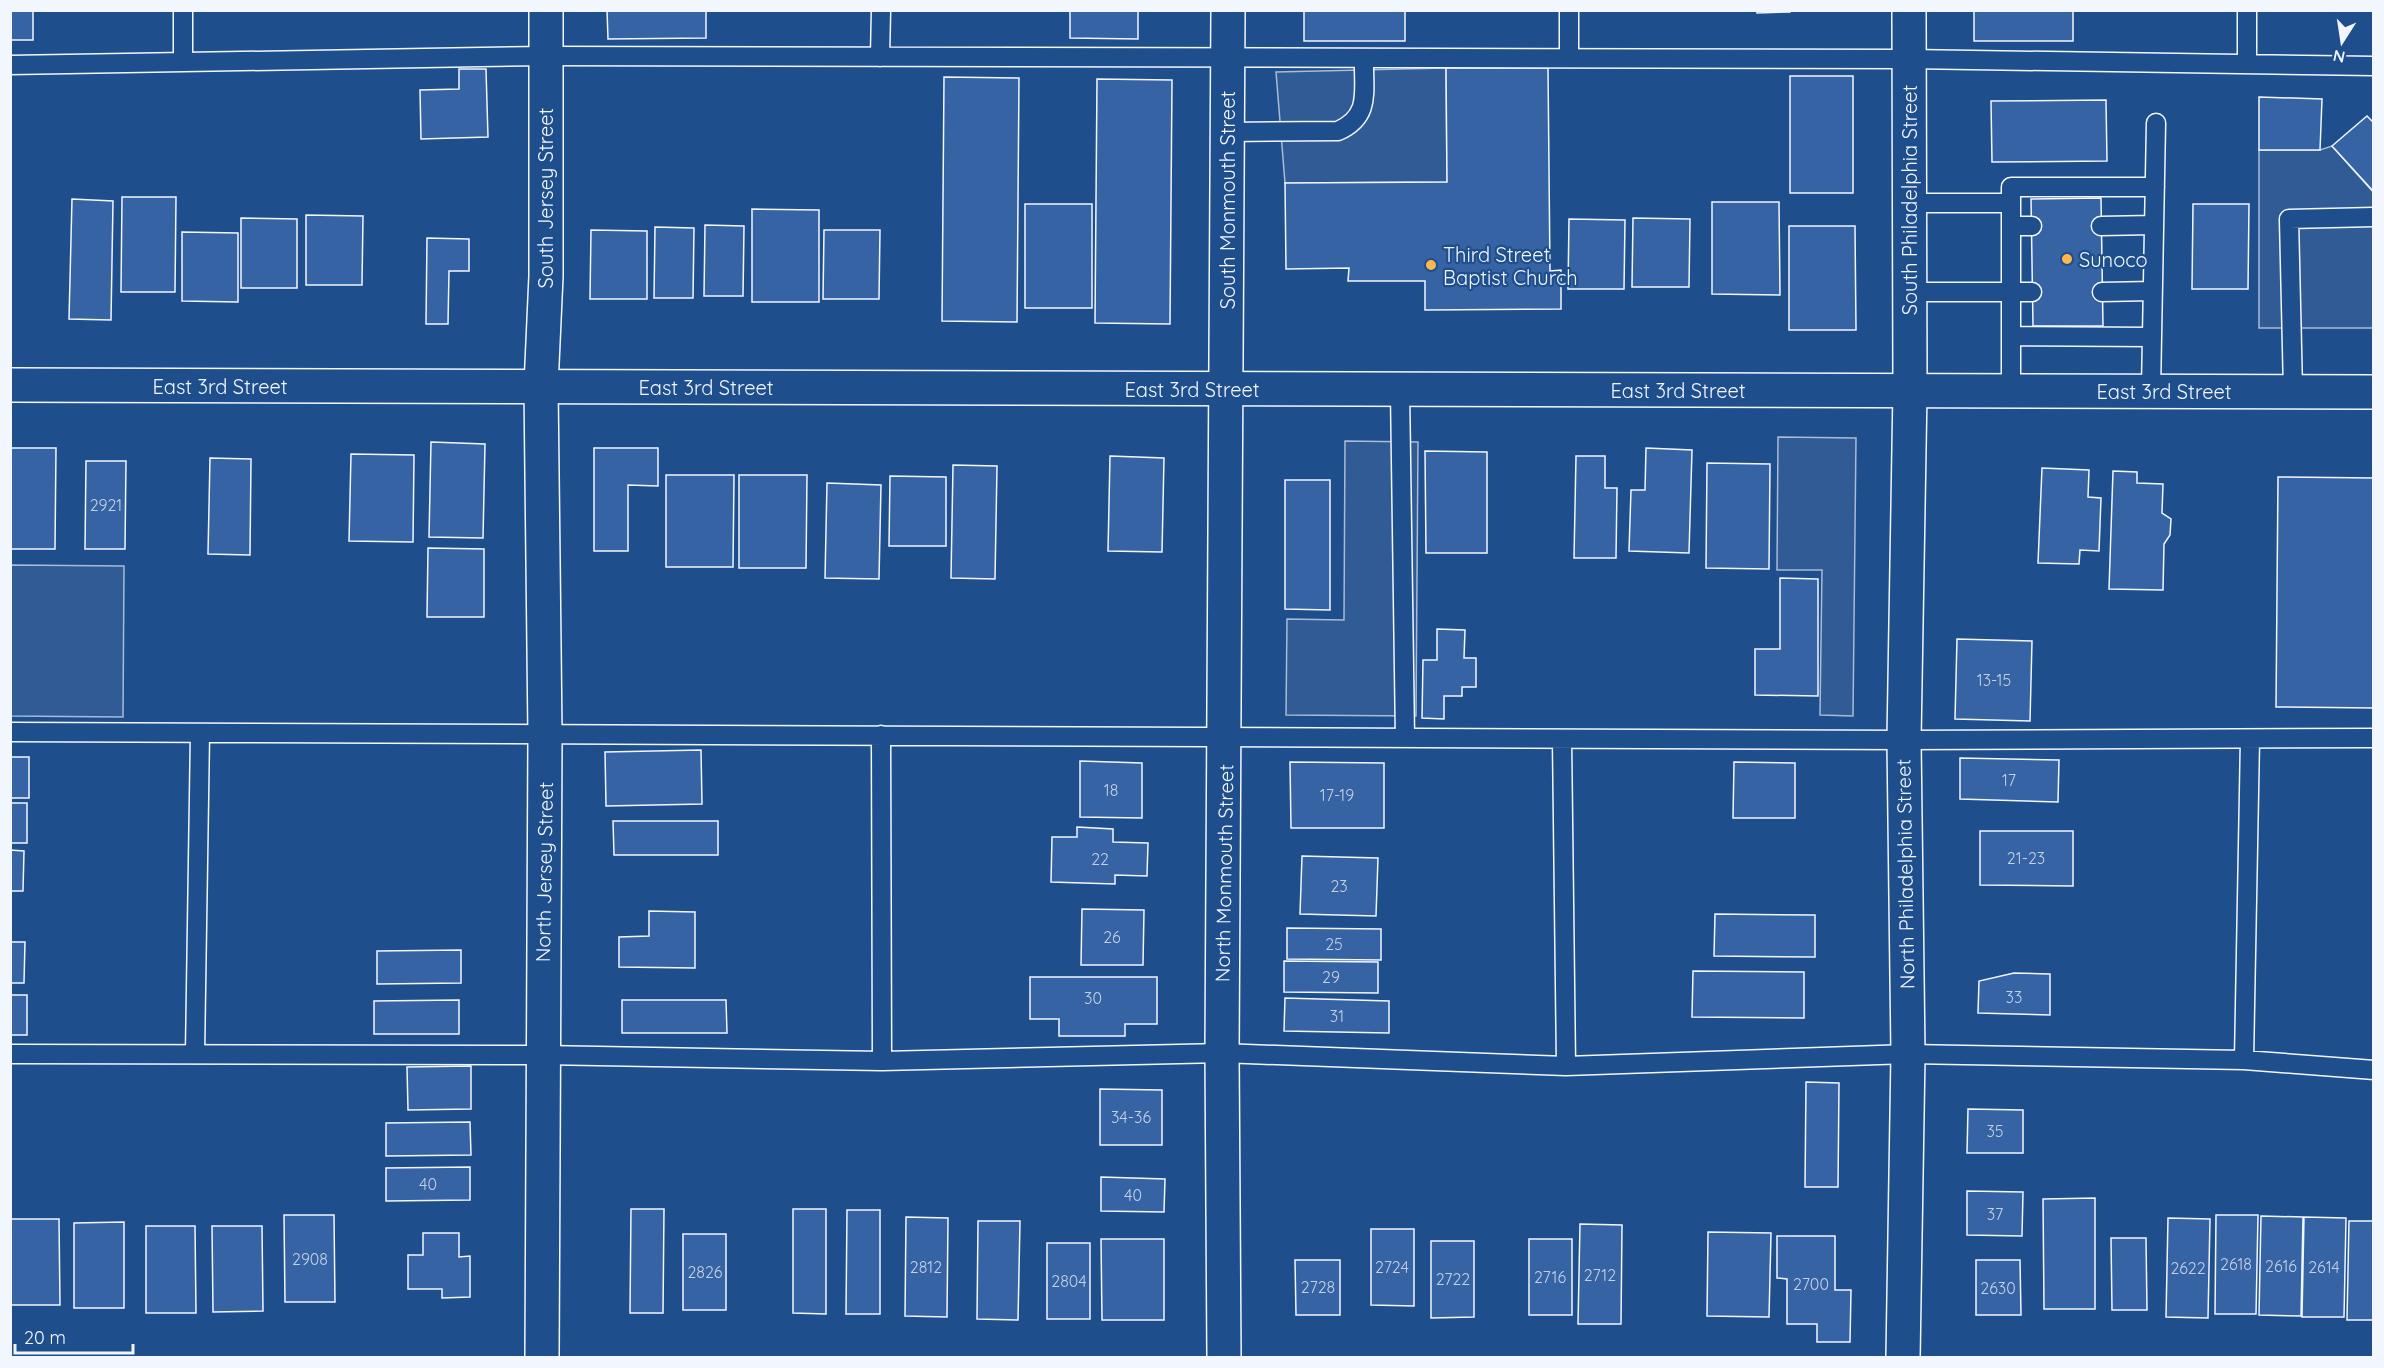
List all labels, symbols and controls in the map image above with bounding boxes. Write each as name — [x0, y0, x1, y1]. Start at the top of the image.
north arrow — [2312, 12, 2372, 72]
text: N — [2331, 46, 2347, 68]
street label: South Philadelphia Street — [1897, 84, 1922, 315]
street label: South Monmouth Street — [1215, 91, 1240, 309]
street label: South Jersey Street — [533, 107, 558, 288]
place label: Third Street Baptist Church — [1443, 242, 1578, 290]
place label: Sunoco — [2079, 247, 2148, 272]
marker: Sunoco — [2060, 252, 2074, 266]
marker: Third Street Baptist Church — [1424, 258, 1438, 272]
street label: East 3rd Street — [152, 374, 288, 399]
street label: East 3rd Street — [638, 375, 774, 400]
street label: East 3rd Street — [1124, 377, 1260, 402]
street label: East 3rd Street — [1610, 378, 1746, 403]
street label: East 3rd Street — [2096, 379, 2232, 404]
house number: 2921 — [90, 495, 122, 515]
house number: 13-15 — [1977, 670, 2011, 690]
street label: North Philadelphia Street — [1890, 758, 1920, 989]
street label: North Monmouth Street — [1210, 764, 1238, 982]
house number: 17 — [2002, 770, 2016, 790]
house number: 18 — [1104, 780, 1118, 800]
street label: North Jersey Street — [530, 781, 558, 962]
house number: 17-19 — [1320, 785, 1354, 805]
house number: 21-23 — [2007, 848, 2045, 868]
house number: 22 — [1091, 849, 1109, 869]
house number: 23 — [1330, 876, 1348, 896]
house number: 26 — [1103, 927, 1121, 947]
house number: 25 — [1325, 934, 1343, 954]
house number: 29 — [1322, 967, 1340, 987]
house number: 33 — [2006, 987, 2022, 1007]
house number: 30 — [1084, 988, 1102, 1008]
house number: 31 — [1330, 1006, 1344, 1026]
house number: 34-36 — [1111, 1107, 1151, 1127]
house number: 35 — [1986, 1121, 2004, 1141]
house number: 40 — [419, 1174, 437, 1194]
house number: 40 — [1124, 1185, 1142, 1205]
house number: 37 — [1987, 1204, 2003, 1224]
house number: 2908 — [292, 1249, 328, 1269]
house number: 2618 — [2220, 1254, 2252, 1274]
house number: 2616 — [2265, 1256, 2297, 1276]
house number: 2812 — [910, 1257, 942, 1277]
house number: 2724 — [1375, 1257, 1409, 1277]
house number: 2614 — [2308, 1257, 2340, 1277]
house number: 2622 — [2170, 1258, 2206, 1278]
house number: 2826 — [688, 1262, 723, 1282]
house number: 2712 — [1584, 1265, 1616, 1285]
house number: 2716 — [1534, 1267, 1566, 1287]
house number: 2722 — [1436, 1269, 1470, 1289]
house number: 2804 — [1051, 1271, 1087, 1291]
house number: 2700 — [1793, 1274, 1829, 1294]
house number: 2728 — [1301, 1277, 1335, 1297]
house number: 2630 — [1980, 1278, 2016, 1298]
scale bar — [15, 1317, 134, 1355]
text: 20 m — [24, 1326, 66, 1349]

